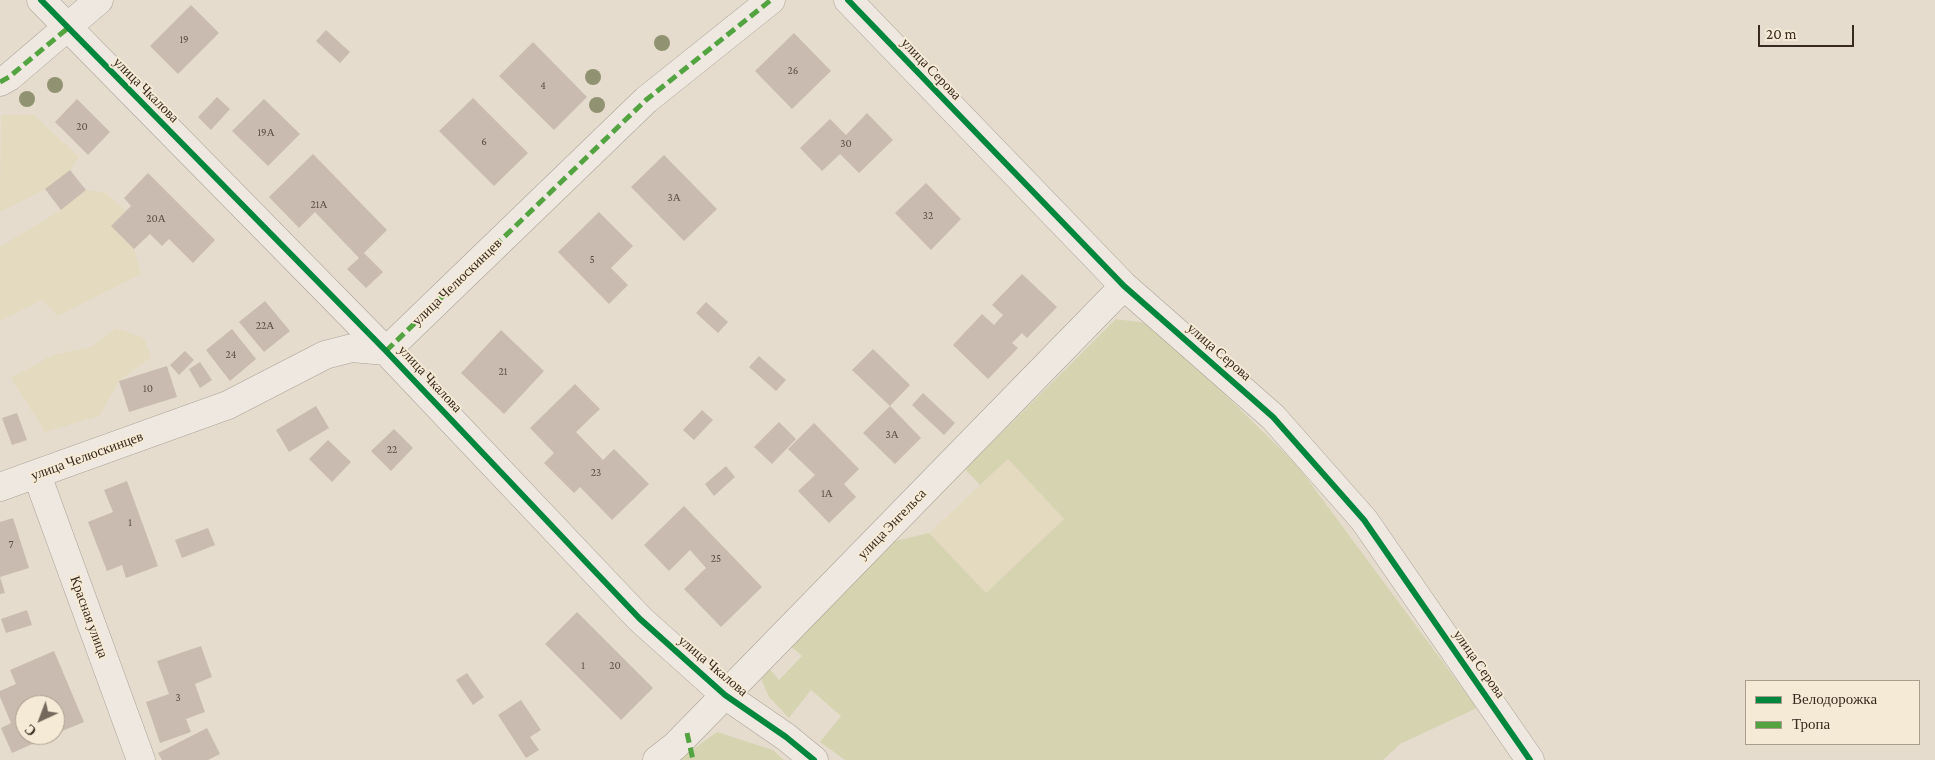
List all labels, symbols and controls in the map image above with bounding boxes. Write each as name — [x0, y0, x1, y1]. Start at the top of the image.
scale bar — [1760, 15, 1856, 47]
text: 20 m — [1766, 26, 1797, 42]
house number: 19 — [179, 33, 189, 47]
street label: улица Серова — [897, 35, 965, 103]
street label: улица Чкалова — [110, 54, 182, 126]
house number: 26 — [788, 64, 798, 78]
house number: 4 — [540, 79, 546, 93]
house number: 20 — [76, 120, 88, 134]
house number: 19А — [257, 126, 275, 140]
house number: 6 — [481, 135, 487, 149]
house number: 30 — [840, 137, 852, 151]
house number: 3А — [667, 191, 681, 205]
house number: 21А — [311, 198, 327, 212]
house number: 32 — [923, 209, 933, 223]
house number: 20А — [146, 212, 166, 226]
street label: улица Челюскинцев — [409, 235, 505, 329]
house number: 5 — [589, 253, 595, 267]
house number: 22А — [256, 319, 274, 333]
street label: улица Серова — [1183, 320, 1255, 384]
street label: улица Чкалова — [395, 342, 465, 416]
house number: 24 — [226, 348, 236, 362]
house number: 21 — [499, 365, 507, 379]
house number: 10 — [143, 382, 153, 396]
street label: улица Челюскинцев — [29, 428, 145, 484]
house number: 3А — [885, 428, 899, 442]
house number: 22 — [387, 443, 397, 457]
house number: 23 — [591, 466, 601, 480]
street label: улица Энгельса — [854, 485, 930, 563]
house number: 1А — [821, 487, 833, 501]
house number: 1 — [128, 516, 132, 530]
house number: 7 — [8, 538, 14, 552]
house number: 25 — [711, 552, 721, 566]
street label: Красная улица — [66, 574, 112, 660]
street label: улица Серова — [1449, 627, 1509, 701]
street label: улица Чкалова — [675, 632, 751, 700]
house number: 1 — [581, 659, 585, 673]
house number: 20 — [609, 659, 621, 673]
legend — [1745, 680, 1920, 745]
house number: 3 — [175, 691, 181, 705]
text: Велодорожка — [1792, 691, 1877, 707]
north arrow — [15, 695, 65, 745]
text: Тропа — [1792, 716, 1830, 732]
text: С — [21, 721, 40, 740]

